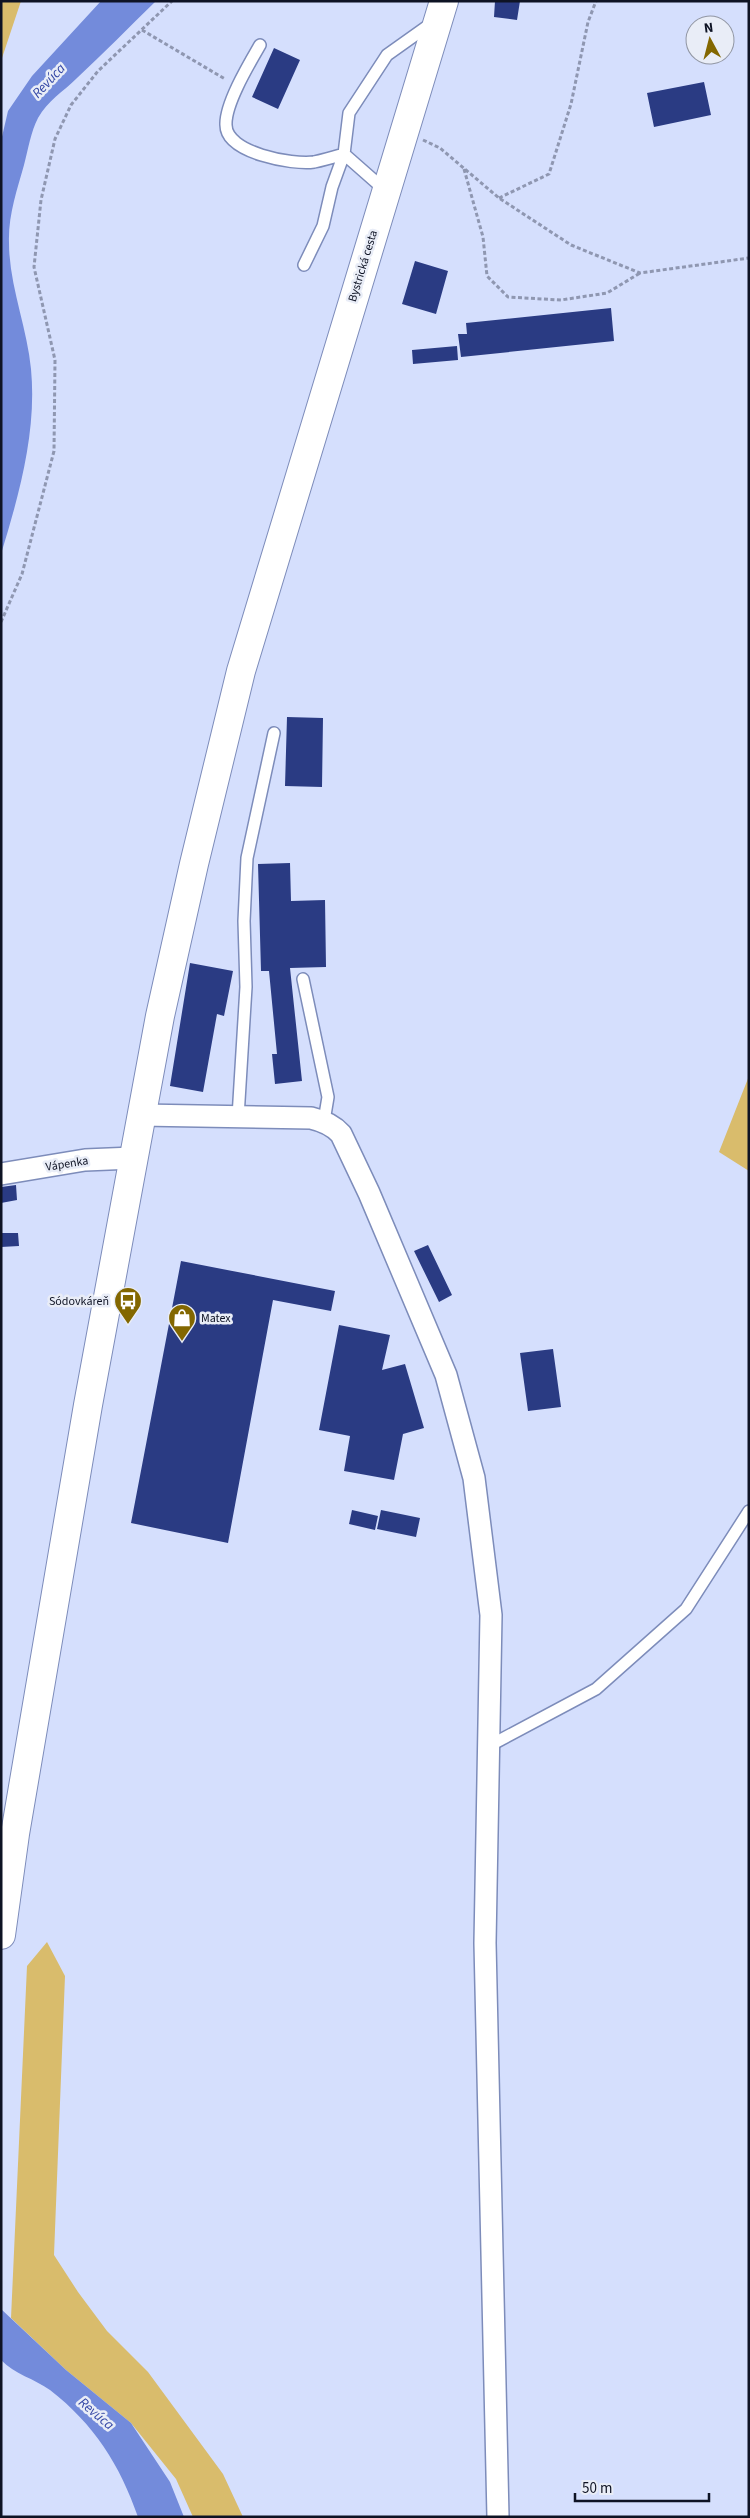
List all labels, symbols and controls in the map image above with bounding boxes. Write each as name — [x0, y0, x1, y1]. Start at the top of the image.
north arrow — [685, 15, 735, 65]
text: N — [703, 18, 714, 39]
water label: Revúca — [28, 59, 71, 103]
street label: Bystrická cesta — [344, 228, 382, 304]
street label: Vápenka — [44, 1152, 90, 1176]
bus stop icon: Sódovkáreň — [113, 1286, 143, 1325]
place label: Sódovkáreň — [49, 1293, 109, 1310]
shop icon: Matex — [167, 1303, 197, 1342]
place label: Matex — [201, 1310, 231, 1327]
water label: Revúca — [74, 2393, 119, 2435]
scale bar — [575, 2470, 709, 2502]
text: 50 m — [582, 2478, 612, 2499]

